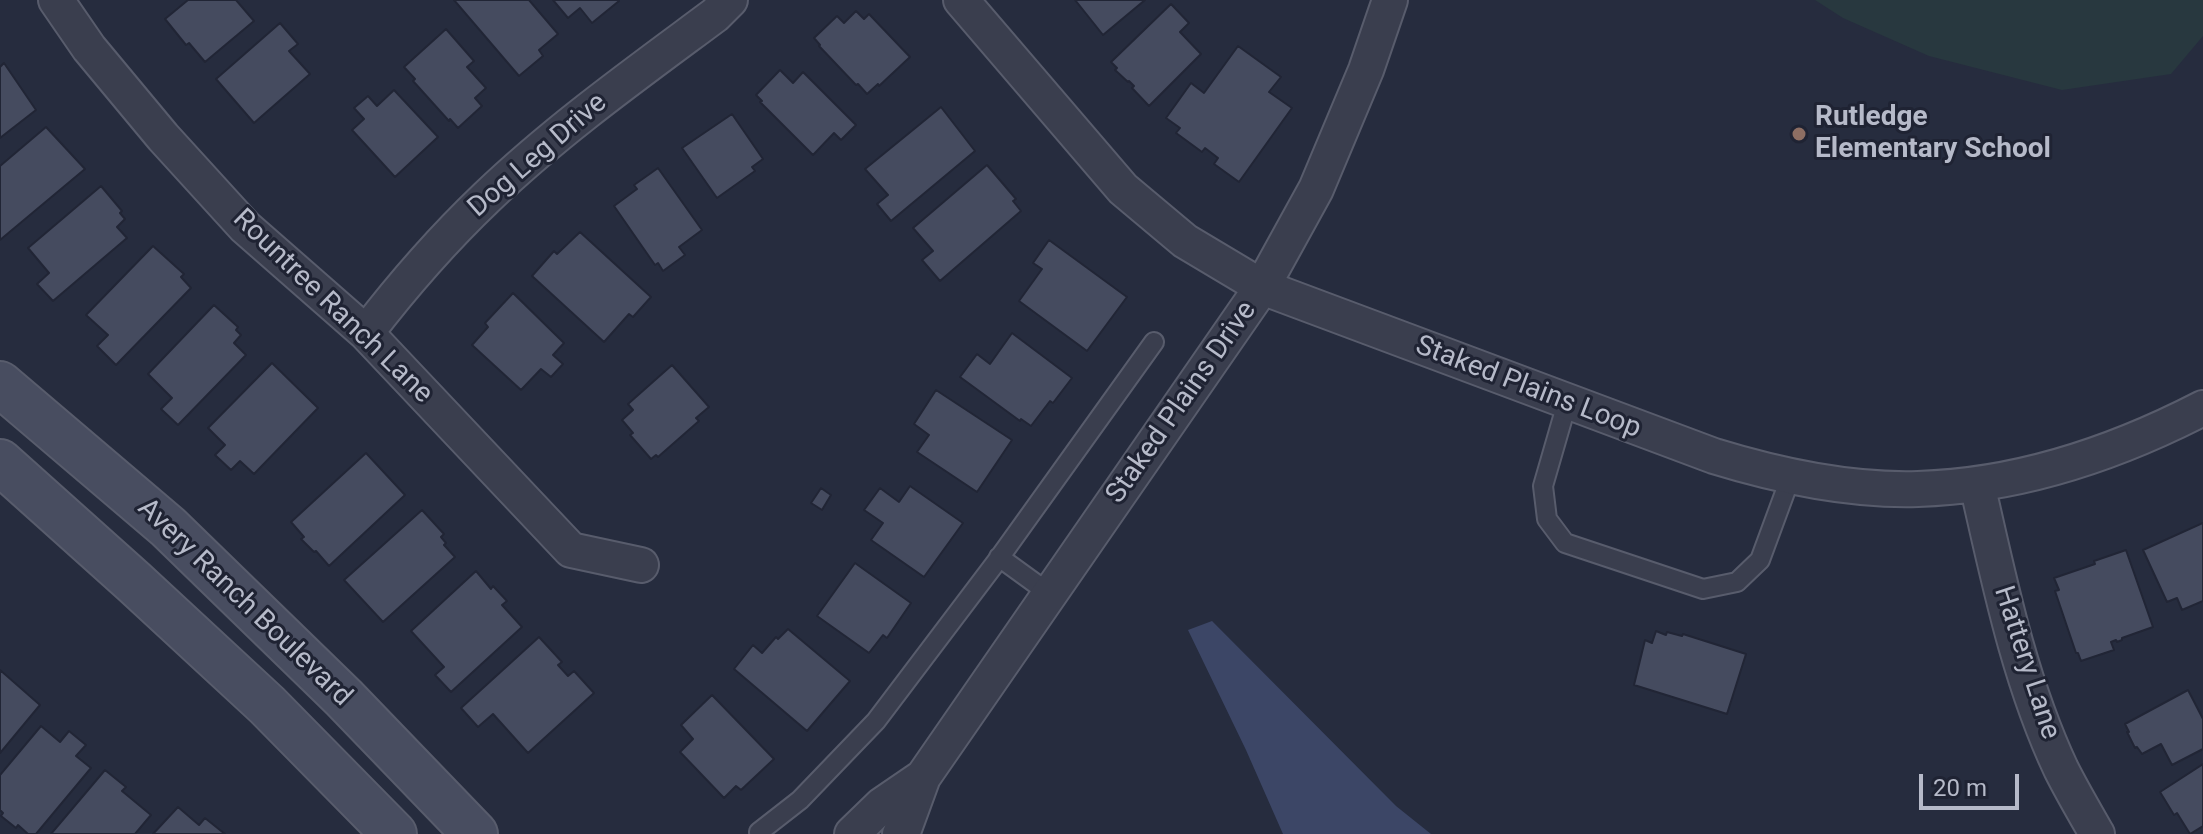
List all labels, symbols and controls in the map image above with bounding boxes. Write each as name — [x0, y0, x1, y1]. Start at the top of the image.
street label: Dog Leg Drive — [462, 87, 614, 225]
place label: Rutledge Elementary School — [1815, 101, 2051, 167]
marker: Rutledge Elementary School — [1790, 125, 1808, 143]
street label: Rountree Ranch Lane — [225, 203, 439, 411]
street label: Staked Plains Drive — [1100, 296, 1264, 510]
street label: Staked Plains Loop — [1411, 330, 1645, 446]
street label: Avery Ranch Boulevard — [130, 492, 358, 714]
street label: Hattery Lane — [1985, 582, 2067, 744]
scale bar — [1923, 758, 2023, 808]
text: 20 m — [1933, 774, 1987, 802]

